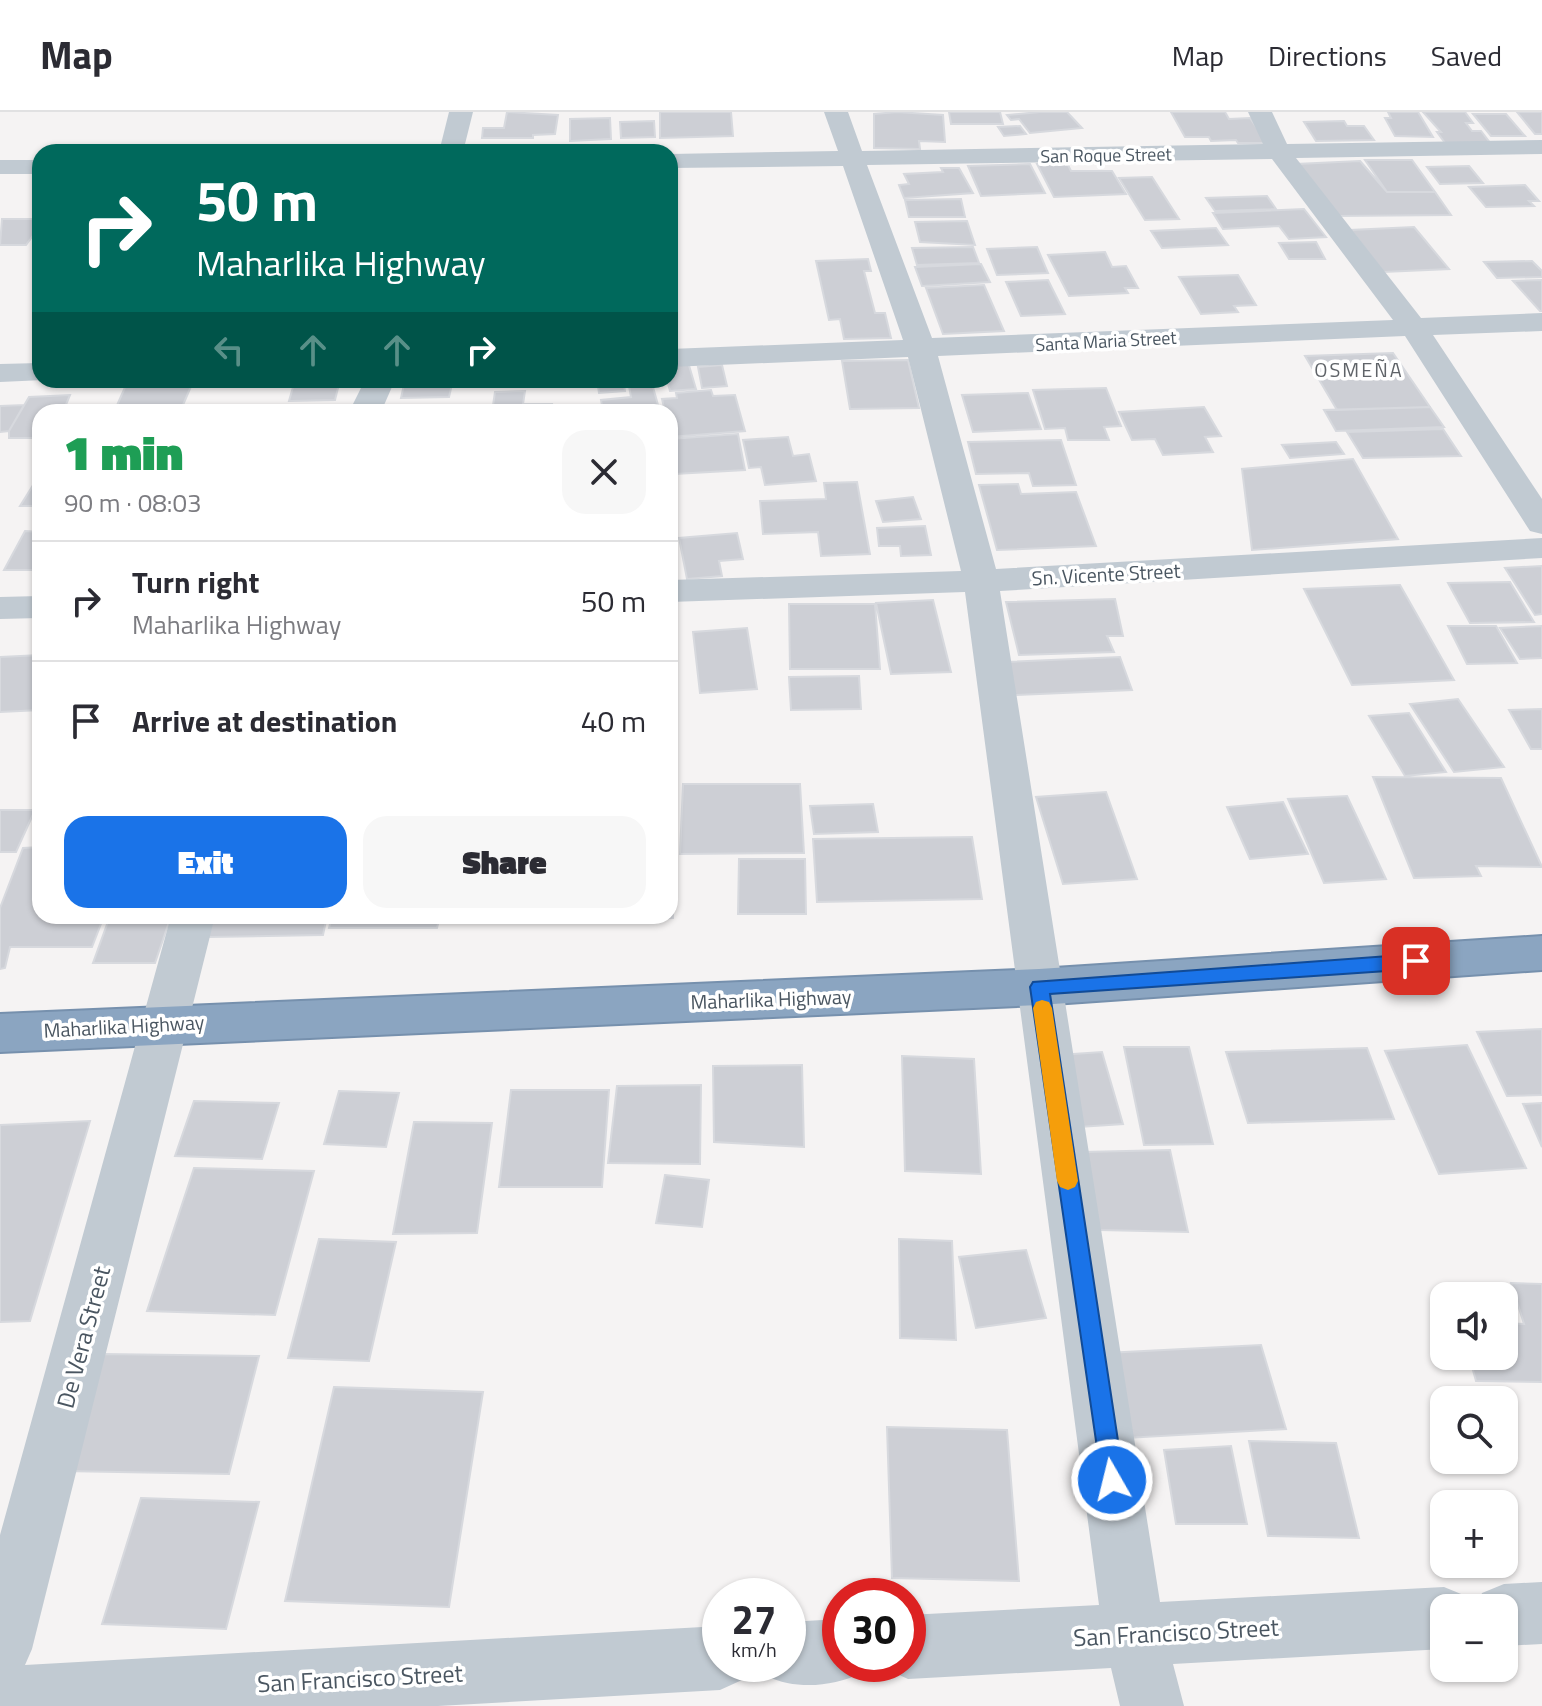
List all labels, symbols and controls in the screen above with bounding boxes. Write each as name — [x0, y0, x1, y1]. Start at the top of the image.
text: Map — [40, 26, 113, 84]
text: Map — [1172, 34, 1224, 77]
text: Directions — [1268, 34, 1387, 77]
text: Saved — [1431, 34, 1502, 77]
street label: San Roque Street — [1040, 140, 1173, 170]
text: 50 m — [196, 158, 318, 243]
icon: right — [64, 176, 168, 280]
text: Maharlika Highway — [196, 235, 486, 290]
street label: Santa Maria Street — [1035, 324, 1178, 358]
icon: left — [207, 328, 251, 372]
icon: ahead — [291, 328, 335, 372]
icon: ahead — [375, 328, 419, 372]
icon: right — [459, 328, 503, 372]
district label: OSMEÑA — [1314, 354, 1404, 385]
text: 1 min — [64, 416, 183, 489]
button: close — [562, 430, 646, 514]
text: 90 m · 08:03 — [64, 483, 202, 522]
street label: Sn. Vicente Street — [1031, 555, 1181, 593]
text: Turn right — [132, 559, 260, 605]
text: 50 m — [581, 578, 646, 624]
icon: right — [64, 579, 108, 623]
text: Maharlika Highway — [132, 605, 341, 644]
text: Arrive at destination — [132, 698, 397, 744]
text: 40 m — [581, 698, 646, 744]
icon: arrive — [64, 699, 108, 743]
button: Exit — [64, 816, 347, 908]
button: Share — [363, 816, 646, 908]
pin — [1382, 927, 1450, 995]
icon: arrive — [1394, 939, 1438, 983]
street label: Maharlika Highway — [690, 981, 852, 1017]
street label: Maharlika Highway — [43, 1006, 206, 1046]
street label: De Vera Street — [47, 1261, 119, 1412]
map controls — [1430, 1282, 1518, 1682]
button: sound — [1430, 1282, 1518, 1370]
button: search — [1430, 1386, 1518, 1474]
position arrow — [1070, 1438, 1154, 1522]
button: + — [1430, 1490, 1518, 1578]
speed limit sign: 30 — [822, 1578, 926, 1682]
text: 27 — [732, 1589, 776, 1650]
button: − — [1430, 1594, 1518, 1682]
street label: San Francisco Street — [1072, 1609, 1280, 1655]
text: km/h — [731, 1634, 777, 1665]
street label: San Francisco Street — [256, 1655, 464, 1701]

